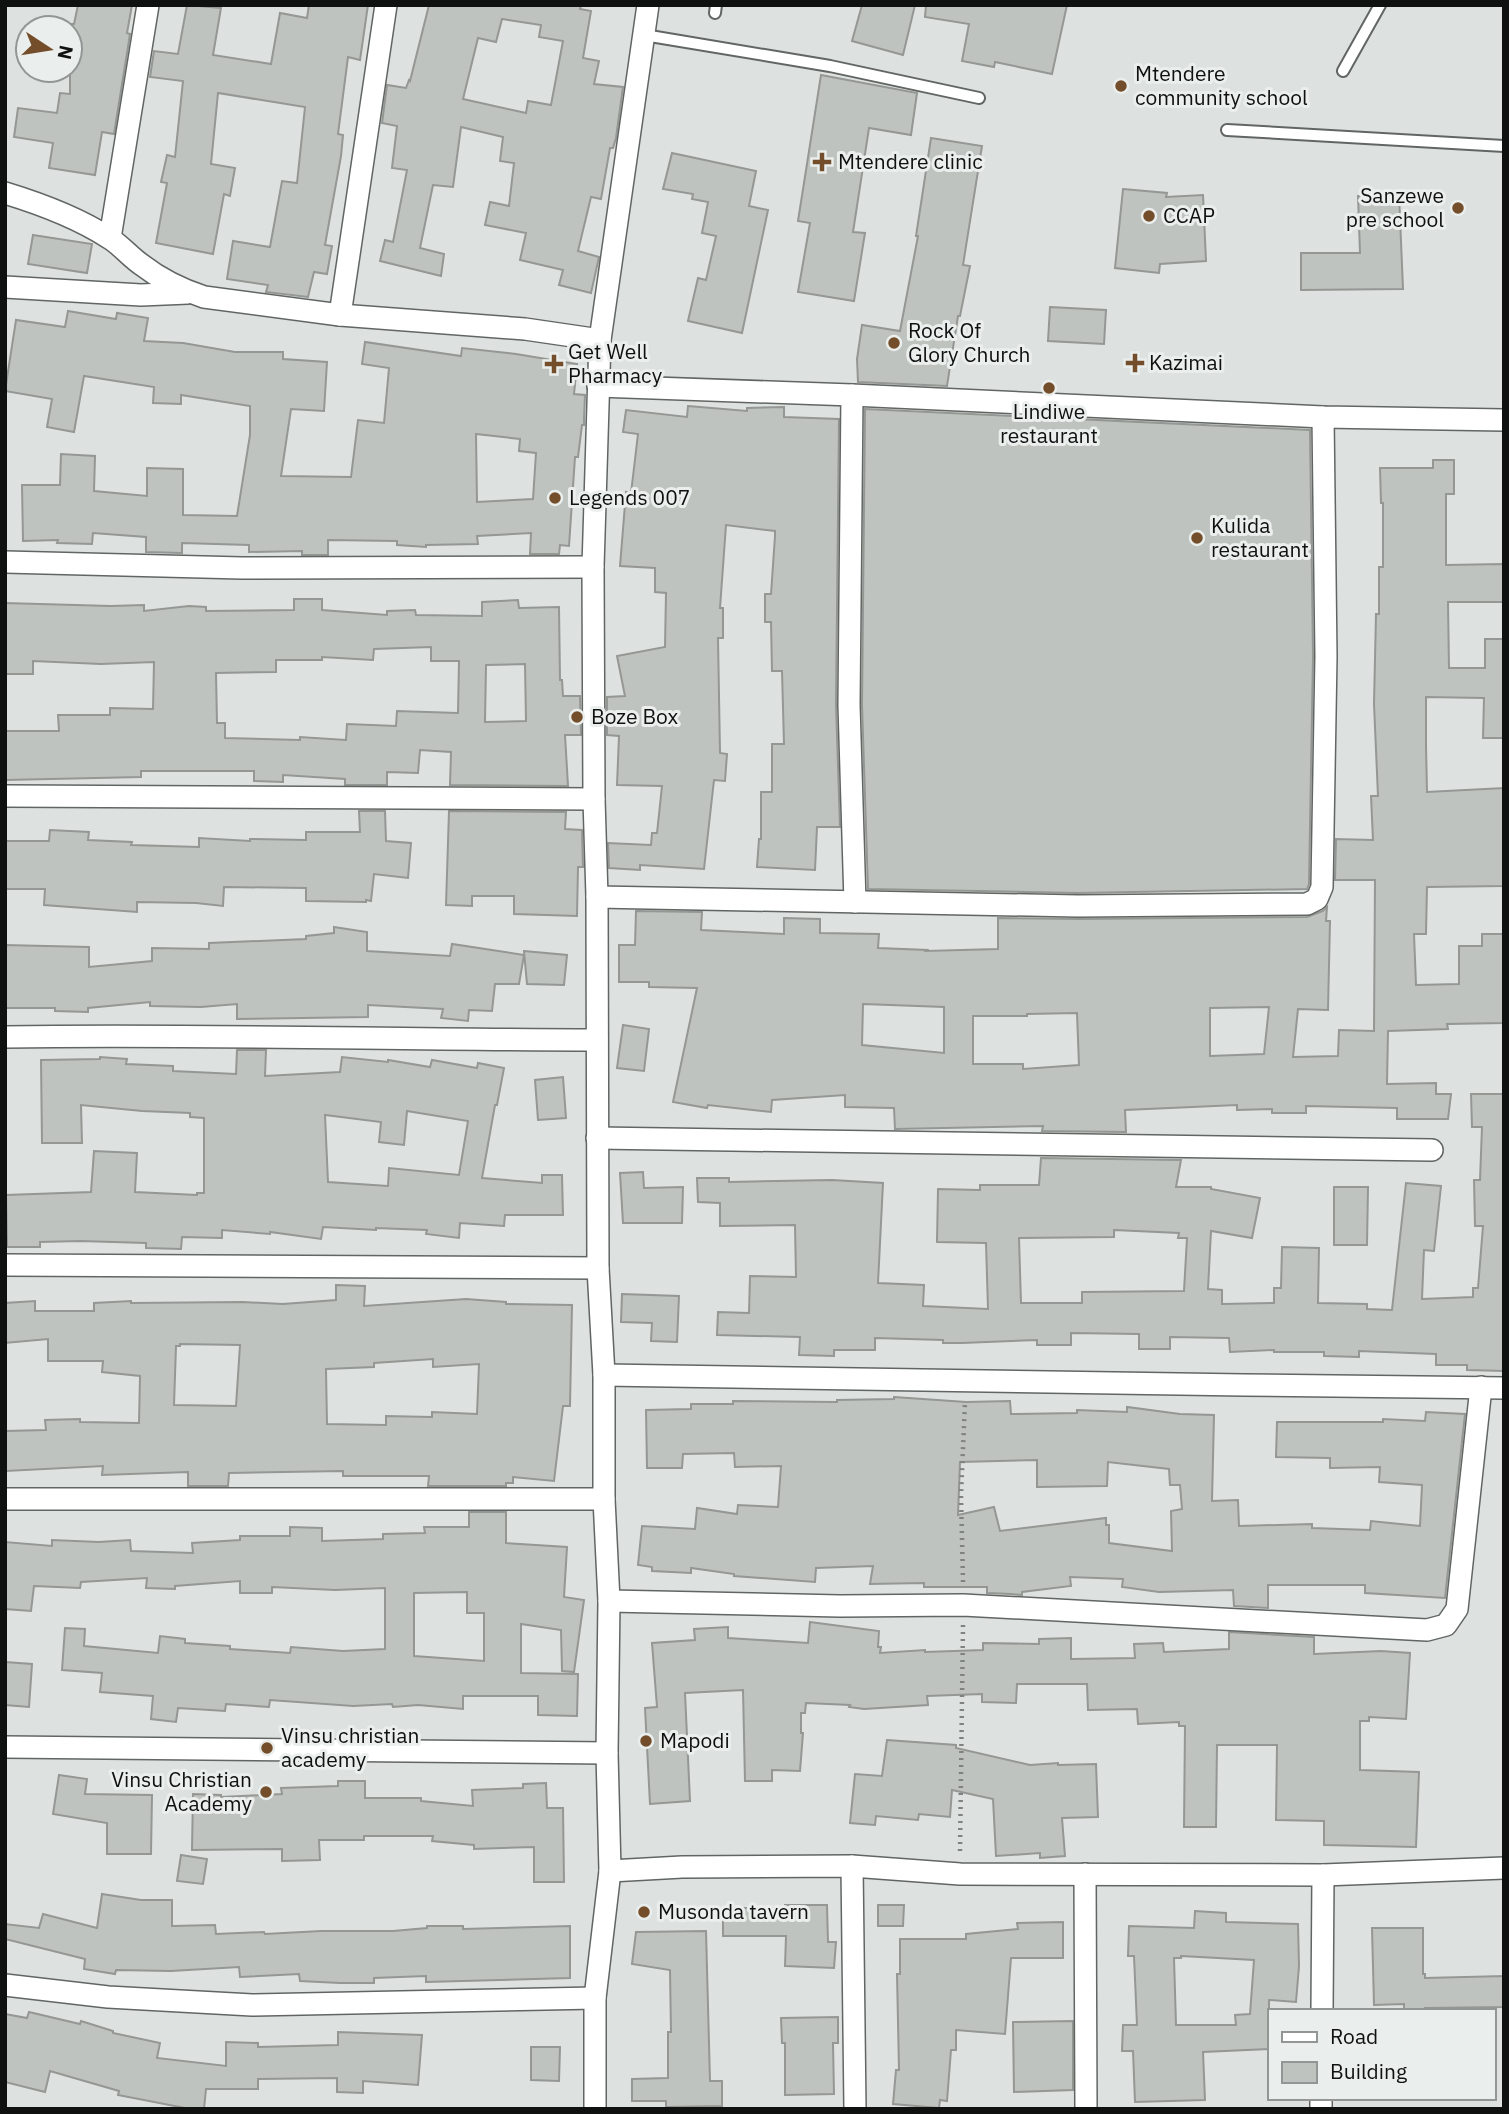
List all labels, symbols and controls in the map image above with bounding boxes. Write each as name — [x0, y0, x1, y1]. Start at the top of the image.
north arrow — [14, 14, 84, 84]
text: N — [52, 43, 79, 62]
place label: Mtendere community school — [1135, 59, 1308, 111]
marker: Mtendere community school — [1113, 78, 1129, 94]
place label: Mtendere clinic — [838, 147, 983, 175]
marker: Mtendere clinic — [812, 152, 832, 172]
place label: Sanzewe pre school — [1346, 181, 1444, 233]
marker: Sanzewe pre school — [1450, 200, 1466, 216]
place label: CCAP — [1163, 201, 1215, 229]
marker: CCAP — [1141, 208, 1157, 224]
place label: Rock Of Glory Church — [908, 316, 1030, 368]
marker: Rock Of Glory Church — [886, 335, 902, 351]
place label: Get Well Pharmacy — [568, 337, 663, 389]
place label: Kazimai — [1149, 348, 1223, 376]
marker: Kazimai — [1127, 355, 1143, 371]
marker: Get Well Pharmacy — [546, 356, 562, 372]
marker: Lindiwe restaurant — [1041, 380, 1057, 396]
place label: Lindiwe restaurant — [1000, 397, 1098, 449]
place label: Legends 007 — [569, 483, 690, 511]
marker: Legends 007 — [547, 490, 563, 506]
place label: Kulida restaurant — [1211, 511, 1309, 563]
marker: Kulida restaurant — [1189, 530, 1205, 546]
place label: Boze Box — [591, 702, 679, 730]
marker: Boze Box — [569, 709, 585, 725]
place label: Vinsu christian academy — [281, 1721, 419, 1773]
place label: Mapodi — [660, 1726, 730, 1754]
marker: Mapodi — [638, 1733, 654, 1749]
marker: Vinsu christian academy — [259, 1740, 275, 1756]
place label: Vinsu Christian Academy — [111, 1765, 253, 1817]
marker: Vinsu Christian Academy — [258, 1784, 274, 1800]
place label: Musonda tavern — [658, 1897, 809, 1925]
marker: Musonda tavern — [636, 1904, 652, 1920]
legend — [1268, 2009, 1495, 2100]
text: Road — [1330, 2022, 1378, 2050]
text: Building — [1330, 2057, 1407, 2085]

